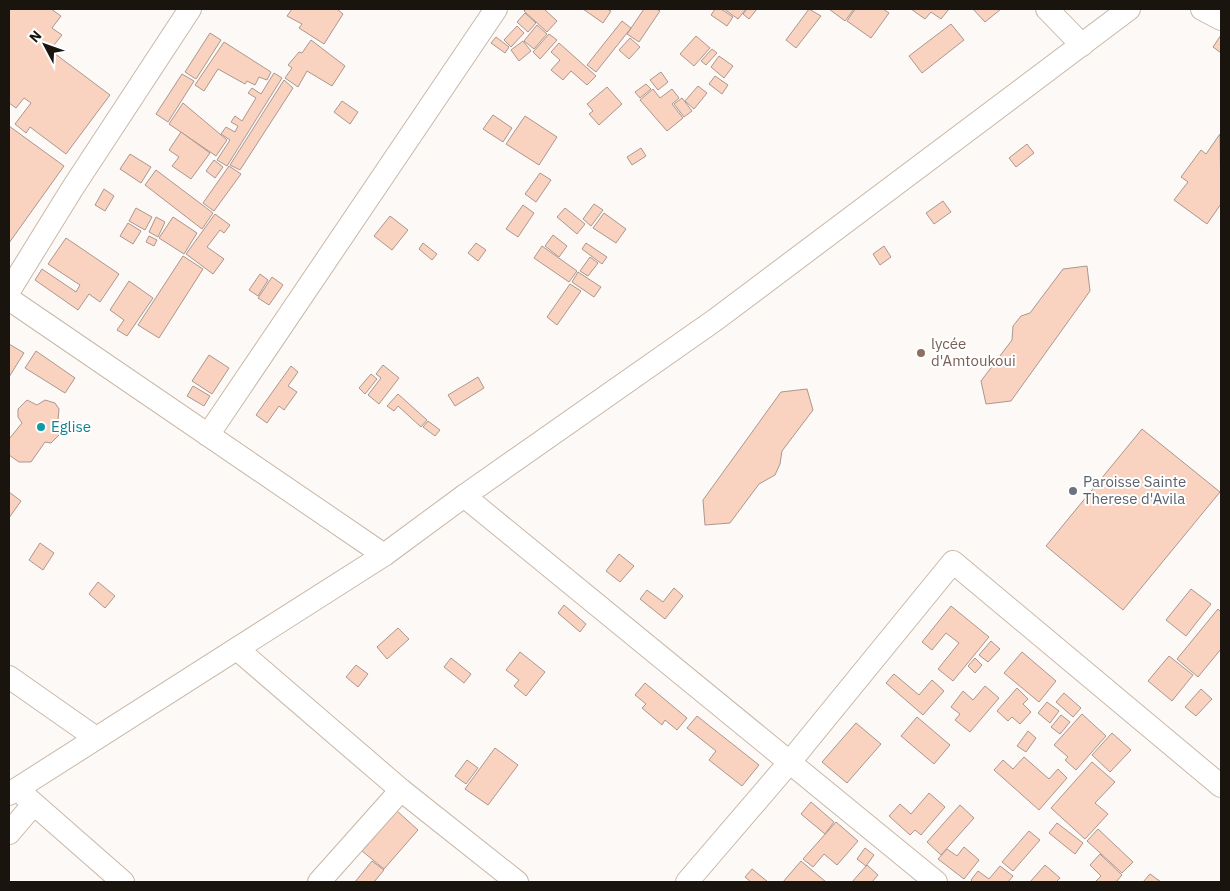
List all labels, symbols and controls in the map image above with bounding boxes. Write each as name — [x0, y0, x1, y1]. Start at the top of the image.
north arrow — [20, 20, 70, 70]
text: N — [25, 27, 45, 46]
place label: lycée d'Amtoukoui — [931, 334, 1016, 370]
marker: lycée d'Amtoukoui — [915, 347, 927, 359]
place label: Eglise — [51, 417, 91, 436]
marker: Eglise — [35, 421, 47, 433]
place label: Paroisse Sainte Therese d'Avila — [1083, 472, 1186, 508]
marker: Paroisse Sainte Therese d'Avila — [1067, 485, 1079, 497]

